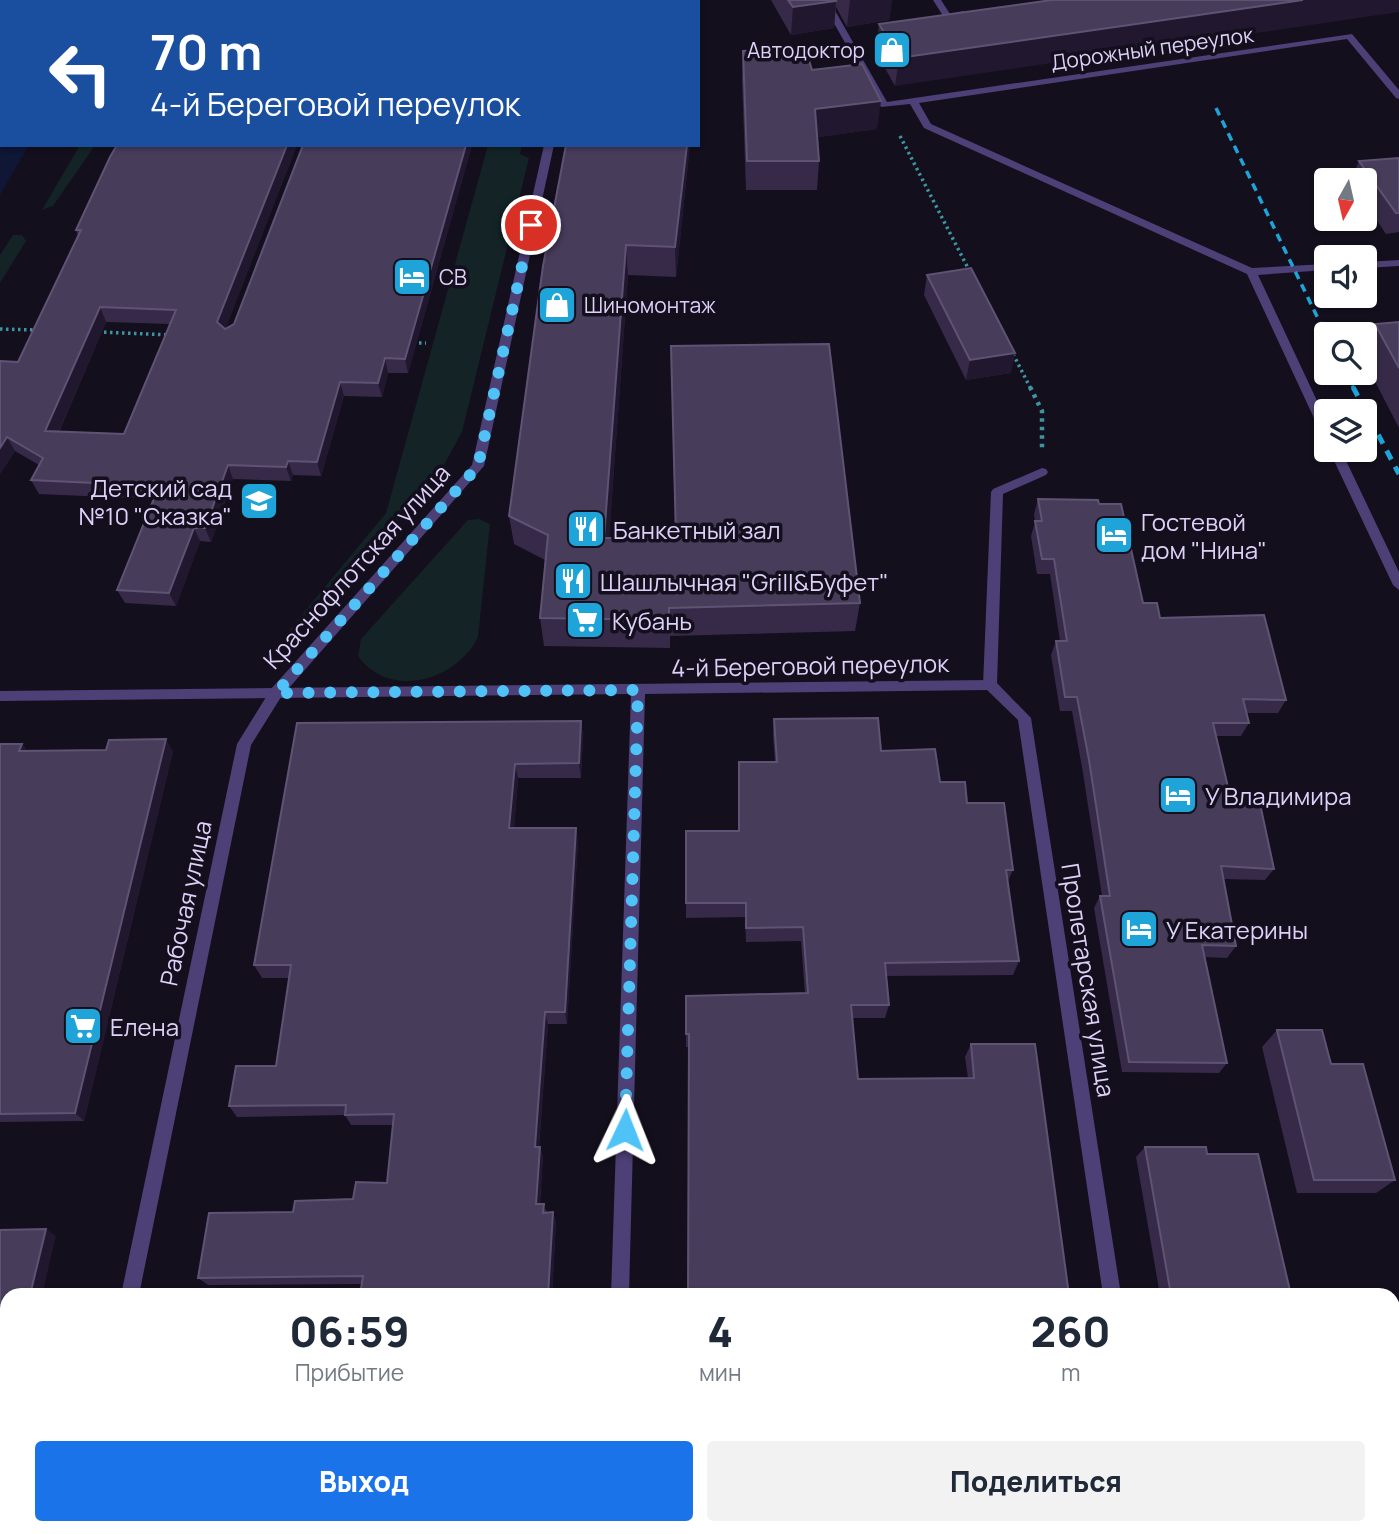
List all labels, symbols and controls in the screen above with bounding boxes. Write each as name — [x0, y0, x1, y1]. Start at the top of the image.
text: 70 m — [150, 18, 262, 85]
street label: Дорожный переулок — [1049, 20, 1256, 76]
icon: left — [35, 28, 126, 119]
shop icon: Автодоктор — [871, 29, 913, 71]
place label: Автодоктор — [747, 36, 865, 64]
text: 4-й Береговой переулок — [150, 82, 520, 126]
north arrow — [1314, 168, 1377, 231]
map controls — [1314, 168, 1377, 462]
pin — [501, 195, 561, 255]
icon: arrive — [512, 206, 550, 244]
button: sound — [1314, 245, 1377, 308]
hotel icon: СВ — [391, 256, 433, 298]
place label: СВ — [439, 263, 467, 291]
shop icon: Шиномонтаж — [536, 284, 578, 326]
place label: Шиномонтаж — [584, 291, 716, 319]
button: search — [1314, 322, 1377, 385]
button: layers — [1314, 399, 1377, 462]
street label: Краснофлотская улица — [255, 457, 457, 675]
place label: Детский сад №10 "Сказка" — [79, 471, 232, 532]
school or university icon: Детский сад №10 "Сказка" — [238, 480, 280, 522]
place label: Гостевой дом "Нина" — [1141, 505, 1267, 566]
restaurant icon: Банкетный зал — [565, 508, 607, 550]
place label: Банкетный зал — [613, 513, 780, 546]
hotel icon: Гостевой дом "Нина" — [1093, 514, 1135, 556]
restaurant icon: Шашлычная "Grill&Буфет" — [552, 560, 594, 602]
place label: Шашлычная "Grill&Буфет" — [600, 565, 889, 598]
supermarket icon: Кубань — [564, 599, 606, 641]
place label: Кубань — [612, 604, 692, 637]
street label: 4-й Береговой переулок — [671, 646, 950, 684]
hotel icon: У Владимира — [1157, 774, 1199, 816]
place label: У Владимира — [1205, 779, 1351, 812]
street label: Рабочая улица — [151, 817, 219, 989]
street label: Пролетарская улица — [1054, 861, 1124, 1099]
hotel icon: У Екатерины — [1118, 908, 1160, 950]
place label: У Екатерины — [1166, 913, 1308, 946]
supermarket icon: Елена — [62, 1005, 104, 1047]
place label: Елена — [110, 1010, 179, 1043]
position arrow — [588, 1093, 662, 1167]
text: 06:59 — [289, 1302, 410, 1360]
text: 4 — [707, 1302, 733, 1360]
text: 260 — [1031, 1302, 1111, 1360]
text: Прибытие — [295, 1356, 404, 1388]
text: мин — [699, 1356, 742, 1388]
text: m — [1061, 1356, 1080, 1388]
button: Выход — [35, 1441, 693, 1521]
button: Поделиться — [707, 1441, 1365, 1521]

